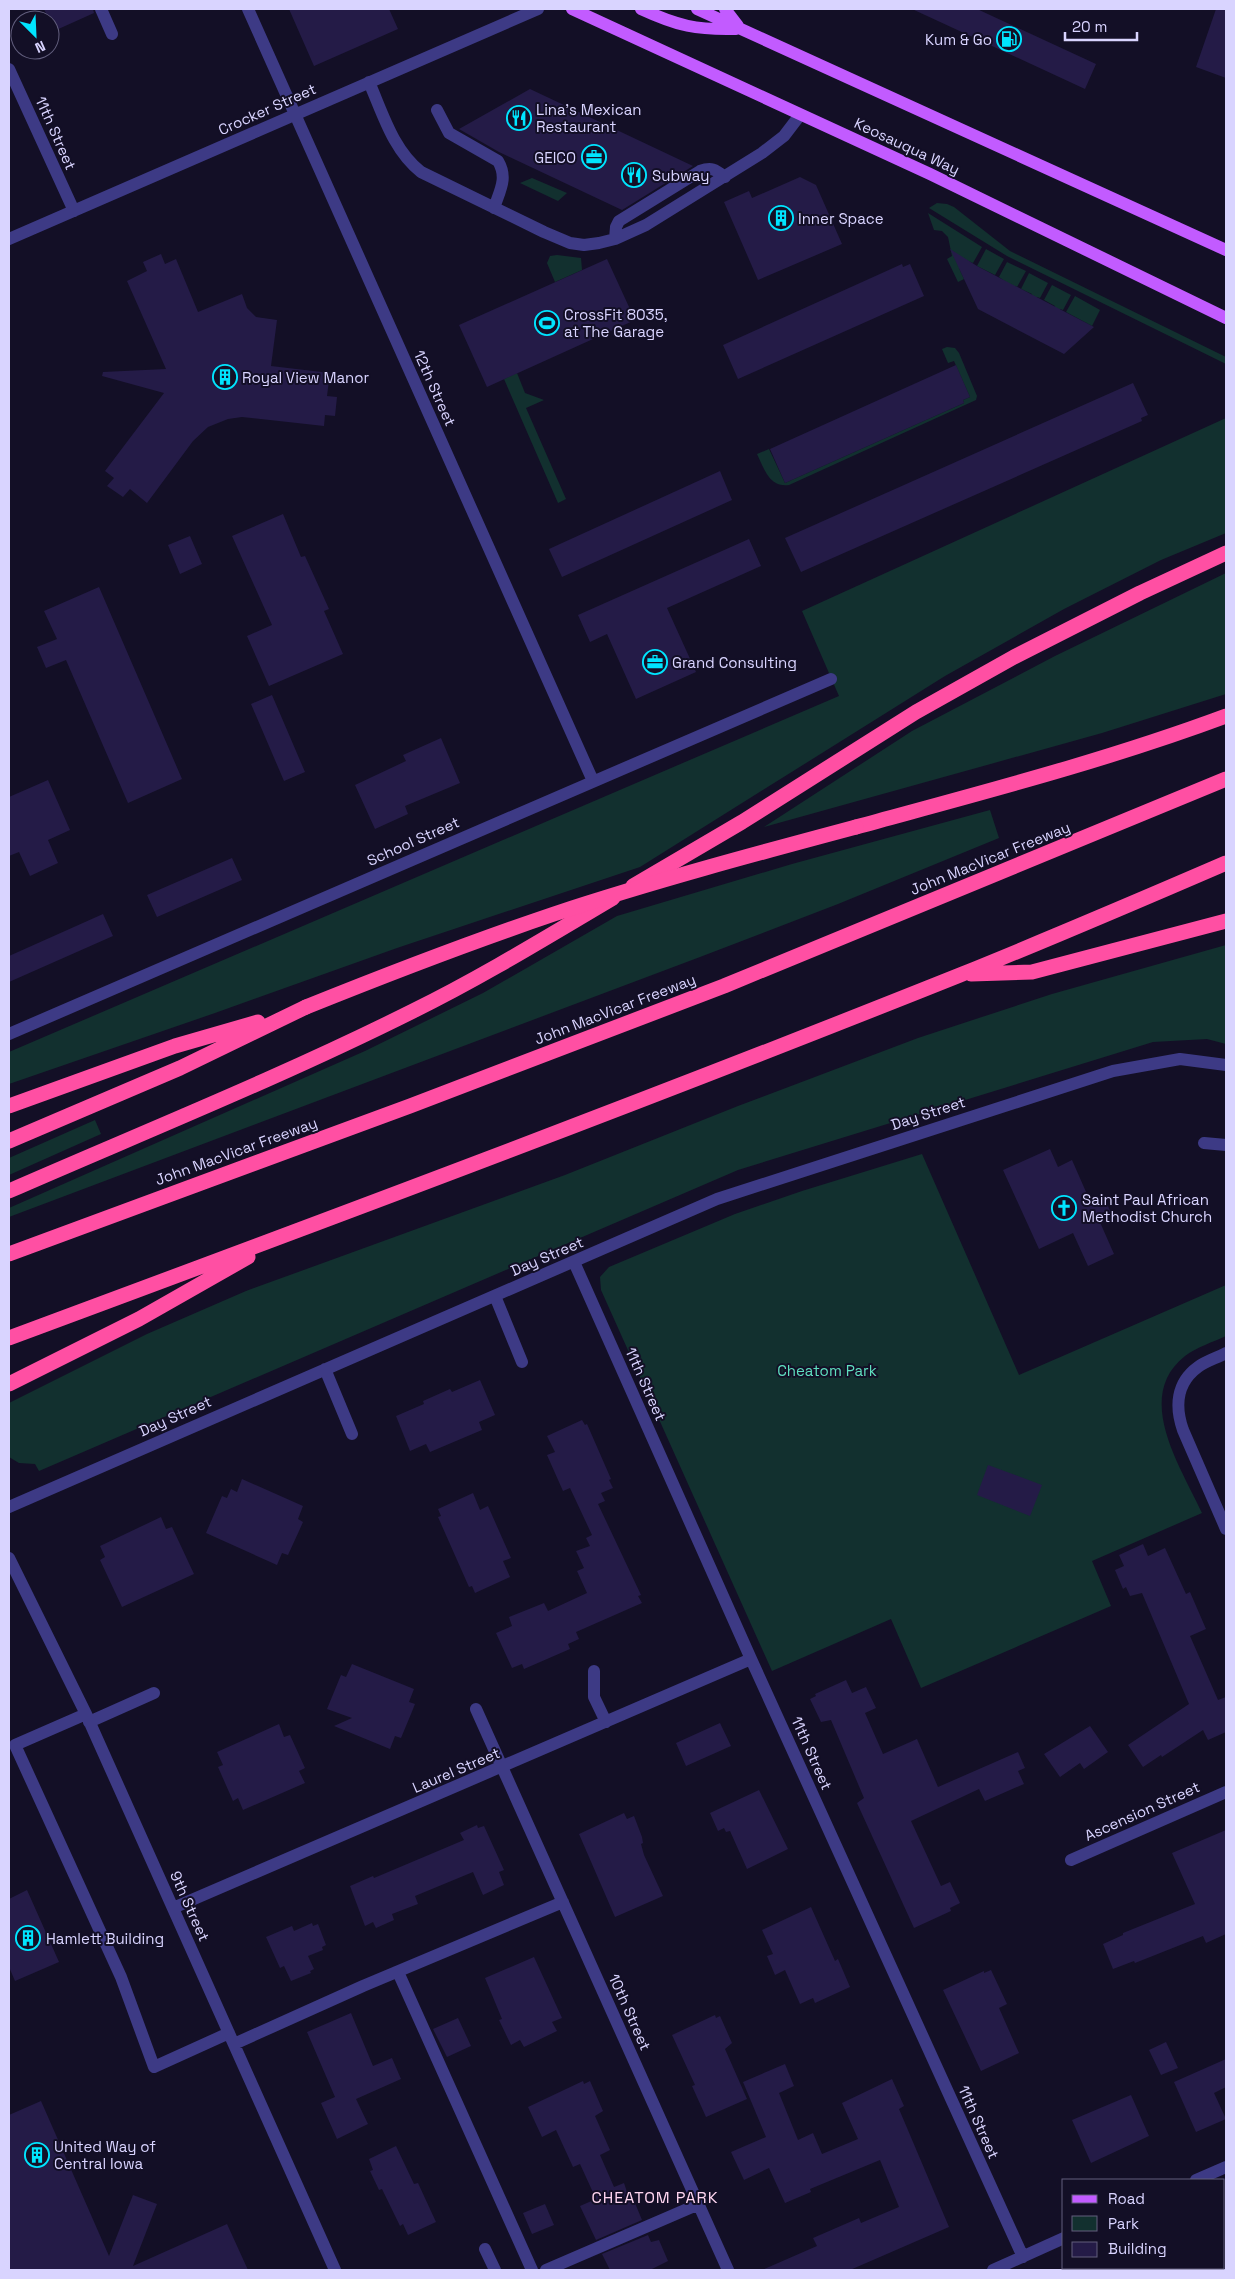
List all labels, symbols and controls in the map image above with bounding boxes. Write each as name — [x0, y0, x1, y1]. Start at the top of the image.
north arrow — [10, 10, 60, 60]
scale bar — [1065, 10, 1138, 42]
text: 20 m — [1072, 17, 1107, 36]
fuel station icon: Kum & Go — [996, 26, 1022, 52]
place label: Kum & Go — [925, 30, 992, 49]
text: N — [32, 37, 48, 57]
street label: Crocker Street — [215, 79, 319, 139]
street label: 11th Street — [31, 93, 81, 173]
place label: Lina's Mexican Restaurant — [536, 100, 641, 136]
restaurant icon: Lina's Mexican Restaurant — [506, 105, 532, 131]
street label: Keosauqua Way — [851, 113, 963, 179]
office icon: GEICO — [581, 144, 607, 170]
place label: GEICO — [534, 148, 576, 167]
restaurant icon: Subway — [621, 162, 647, 188]
place label: Subway — [652, 166, 709, 185]
building icon: Inner Space — [768, 205, 794, 231]
place label: Inner Space — [798, 209, 884, 228]
place label: CrossFit 8035, at The Garage — [564, 305, 667, 341]
sports icon: CrossFit 8035, at The Garage — [534, 310, 560, 336]
street label: 12th Street — [410, 347, 460, 429]
building icon: Royal View Manor — [212, 364, 238, 390]
place label: Royal View Manor — [242, 368, 369, 387]
office icon: Grand Consulting — [642, 649, 668, 675]
place label: Grand Consulting — [672, 653, 797, 672]
street label: School Street — [364, 812, 462, 870]
street label: John MacVicar Freeway — [907, 817, 1073, 899]
street label: John MacVicar Freeway — [532, 969, 698, 1049]
street label: Day Street — [888, 1092, 968, 1134]
street label: John MacVicar Freeway — [152, 1113, 320, 1189]
place label: Saint Paul African Methodist Church — [1082, 1190, 1212, 1226]
church icon: Saint Paul African Methodist Church — [1051, 1195, 1077, 1221]
street label: Day Street — [508, 1232, 586, 1280]
street label: 11th Street — [621, 1344, 671, 1424]
park label: Cheatom Park — [777, 1361, 877, 1380]
street label: Day Street — [136, 1392, 214, 1440]
street label: 11th Street — [787, 1713, 837, 1793]
street label: Laurel Street — [409, 1743, 503, 1797]
street label: Ascension Street — [1081, 1777, 1203, 1845]
street label: 9th Street — [166, 1868, 214, 1944]
building icon: Hamlett Building — [15, 1925, 41, 1951]
place label: Hamlett Building — [46, 1929, 164, 1948]
street label: 10th Street — [605, 1971, 655, 2053]
street label: 11th Street — [954, 2082, 1004, 2162]
place label: United Way of Central Iowa — [54, 2137, 156, 2173]
building icon: United Way of Central Iowa — [24, 2142, 50, 2168]
legend — [1062, 2179, 1225, 2269]
district label: CHEATOM PARK — [592, 2187, 718, 2208]
text: Road — [1108, 2189, 1145, 2208]
text: Park — [1108, 2214, 1139, 2233]
text: Building — [1108, 2239, 1167, 2258]

